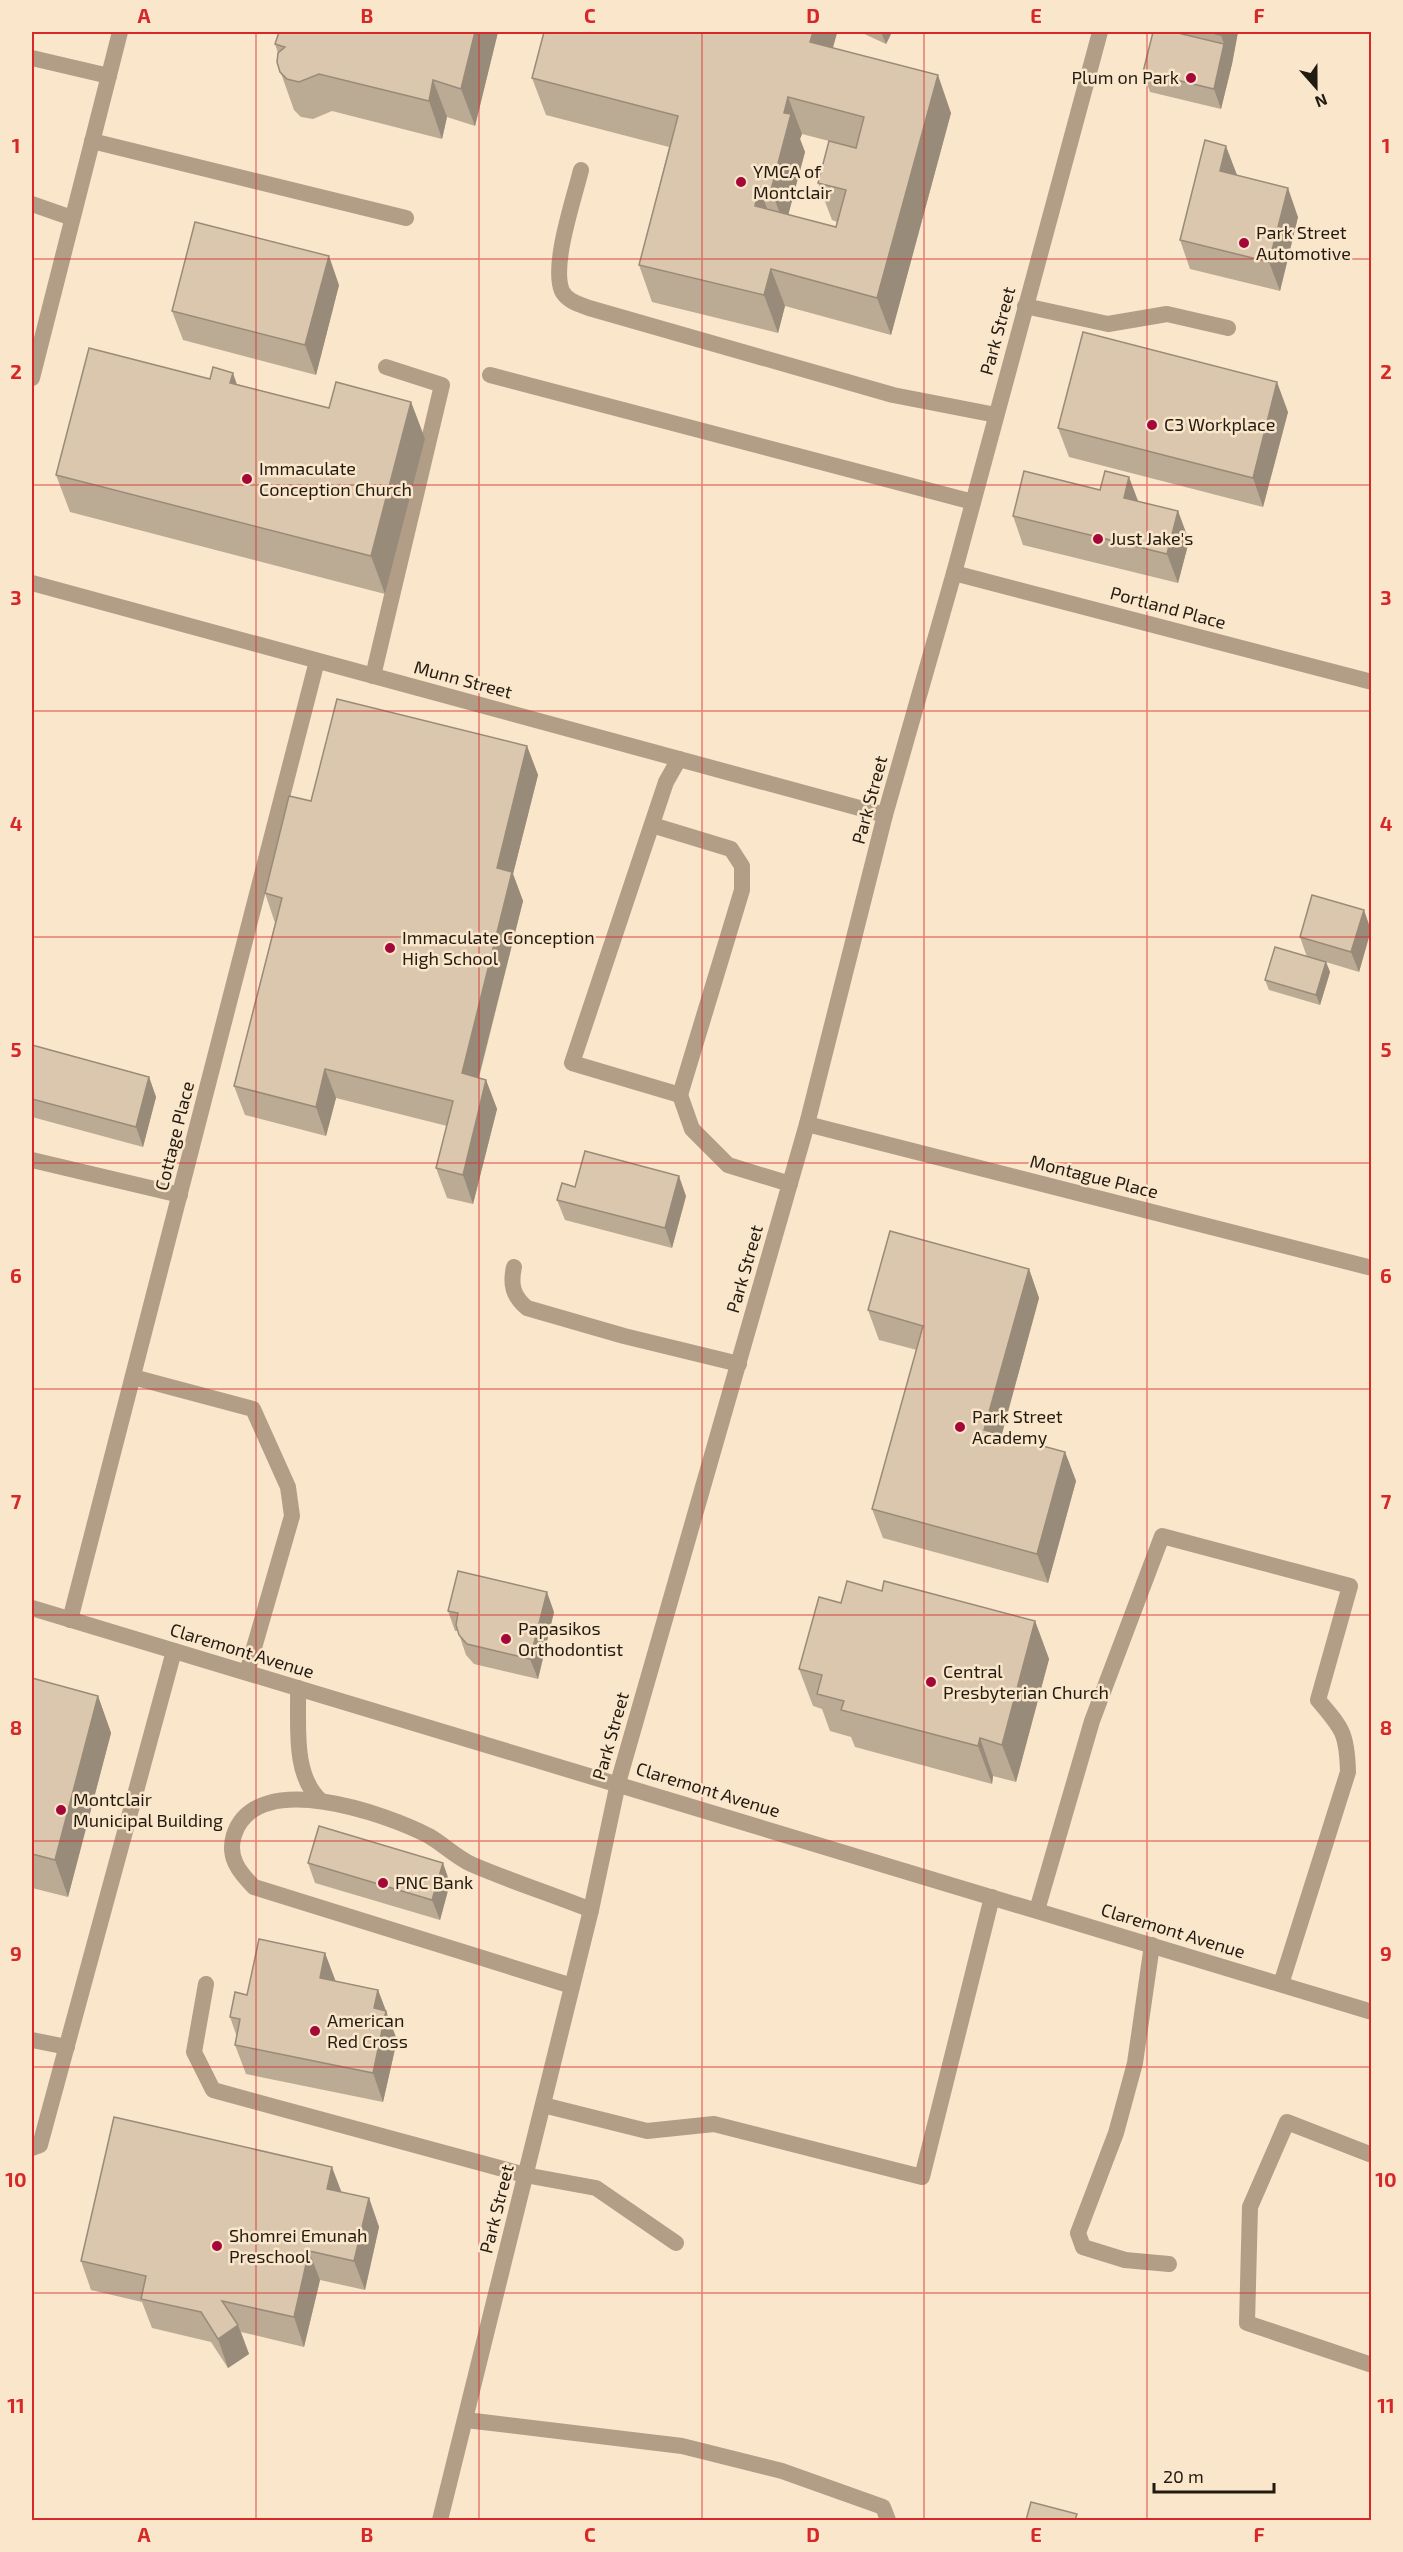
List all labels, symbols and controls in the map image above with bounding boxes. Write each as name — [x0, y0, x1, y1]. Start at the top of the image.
text: A — [137, 3, 151, 27]
text: B — [361, 3, 373, 27]
text: C — [584, 3, 596, 27]
text: D — [806, 3, 820, 27]
text: E — [1030, 3, 1042, 27]
text: F — [1253, 3, 1265, 27]
north arrow — [1286, 57, 1346, 117]
place label: Plum on Park — [1071, 66, 1179, 88]
marker: Plum on Park — [1184, 71, 1198, 85]
text: N — [1313, 91, 1330, 112]
text: 1 — [12, 133, 20, 157]
text: 1 — [1382, 133, 1390, 157]
place label: YMCA of Montclair — [753, 160, 832, 203]
marker: YMCA of Montclair — [734, 175, 748, 189]
place label: Park Street Automotive — [1256, 221, 1351, 264]
marker: Park Street Automotive — [1237, 236, 1251, 250]
street label: Park Street — [975, 284, 1019, 377]
text: 2 — [10, 359, 22, 383]
text: 2 — [1380, 359, 1392, 383]
place label: C3 Workplace — [1164, 413, 1275, 435]
marker: C3 Workplace — [1145, 418, 1159, 432]
place label: Immaculate Conception Church — [259, 457, 412, 500]
marker: Immaculate Conception Church — [240, 472, 254, 486]
place label: Just Jake's — [1110, 527, 1193, 549]
marker: Just Jake's — [1091, 532, 1105, 546]
street label: Portland Place — [1108, 581, 1229, 633]
text: 3 — [10, 585, 22, 609]
text: 3 — [1380, 585, 1392, 609]
street label: Munn Street — [412, 655, 515, 703]
street label: Park Street — [847, 753, 891, 846]
text: 4 — [10, 811, 23, 835]
text: 4 — [1380, 811, 1393, 835]
place label: Immaculate Conception High School — [402, 926, 595, 969]
marker: Immaculate Conception High School — [383, 941, 397, 955]
text: 5 — [10, 1037, 22, 1061]
text: 5 — [1380, 1037, 1392, 1061]
street label: Cottage Place — [150, 1079, 198, 1193]
street label: Montague Place — [1028, 1149, 1161, 1203]
street label: Park Street — [721, 1222, 767, 1315]
text: 6 — [10, 1263, 22, 1287]
text: 6 — [1380, 1263, 1392, 1287]
place label: Park Street Academy — [972, 1405, 1063, 1448]
marker: Park Street Academy — [953, 1420, 967, 1434]
text: 7 — [11, 1489, 22, 1513]
text: 7 — [1381, 1489, 1392, 1513]
place label: Papasikos Orthodontist — [518, 1617, 623, 1660]
street label: Claremont Avenue — [168, 1618, 317, 1682]
marker: Papasikos Orthodontist — [499, 1632, 513, 1646]
place label: Central Presbyterian Church — [943, 1660, 1109, 1703]
marker: Central Presbyterian Church — [924, 1675, 938, 1689]
street label: Park Street — [587, 1689, 633, 1782]
text: 8 — [10, 1715, 22, 1739]
text: 8 — [1380, 1715, 1392, 1739]
street label: Claremont Avenue — [634, 1757, 783, 1821]
place label: Montclair Municipal Building — [73, 1788, 223, 1831]
marker: Montclair Municipal Building — [54, 1803, 68, 1817]
place label: PNC Bank — [395, 1871, 473, 1893]
marker: PNC Bank — [376, 1876, 390, 1890]
street label: Claremont Avenue — [1099, 1898, 1248, 1962]
text: 9 — [10, 1941, 22, 1965]
text: 9 — [1380, 1941, 1392, 1965]
place label: American Red Cross — [327, 2009, 408, 2052]
marker: American Red Cross — [308, 2024, 322, 2038]
street label: Park Street — [474, 2162, 518, 2255]
text: 10 — [5, 2167, 27, 2191]
text: 10 — [1375, 2167, 1397, 2191]
place label: Shomrei Emunah Preschool — [229, 2224, 368, 2267]
marker: Shomrei Emunah Preschool — [210, 2239, 224, 2253]
text: 11 — [7, 2393, 25, 2417]
text: 11 — [1377, 2393, 1395, 2417]
scale bar — [1154, 2456, 1274, 2494]
text: 20 m — [1163, 2465, 1204, 2487]
text: A — [137, 2522, 151, 2546]
text: B — [361, 2522, 373, 2546]
text: C — [584, 2522, 596, 2546]
text: D — [806, 2522, 820, 2546]
text: E — [1030, 2522, 1042, 2546]
text: F — [1253, 2522, 1265, 2546]

